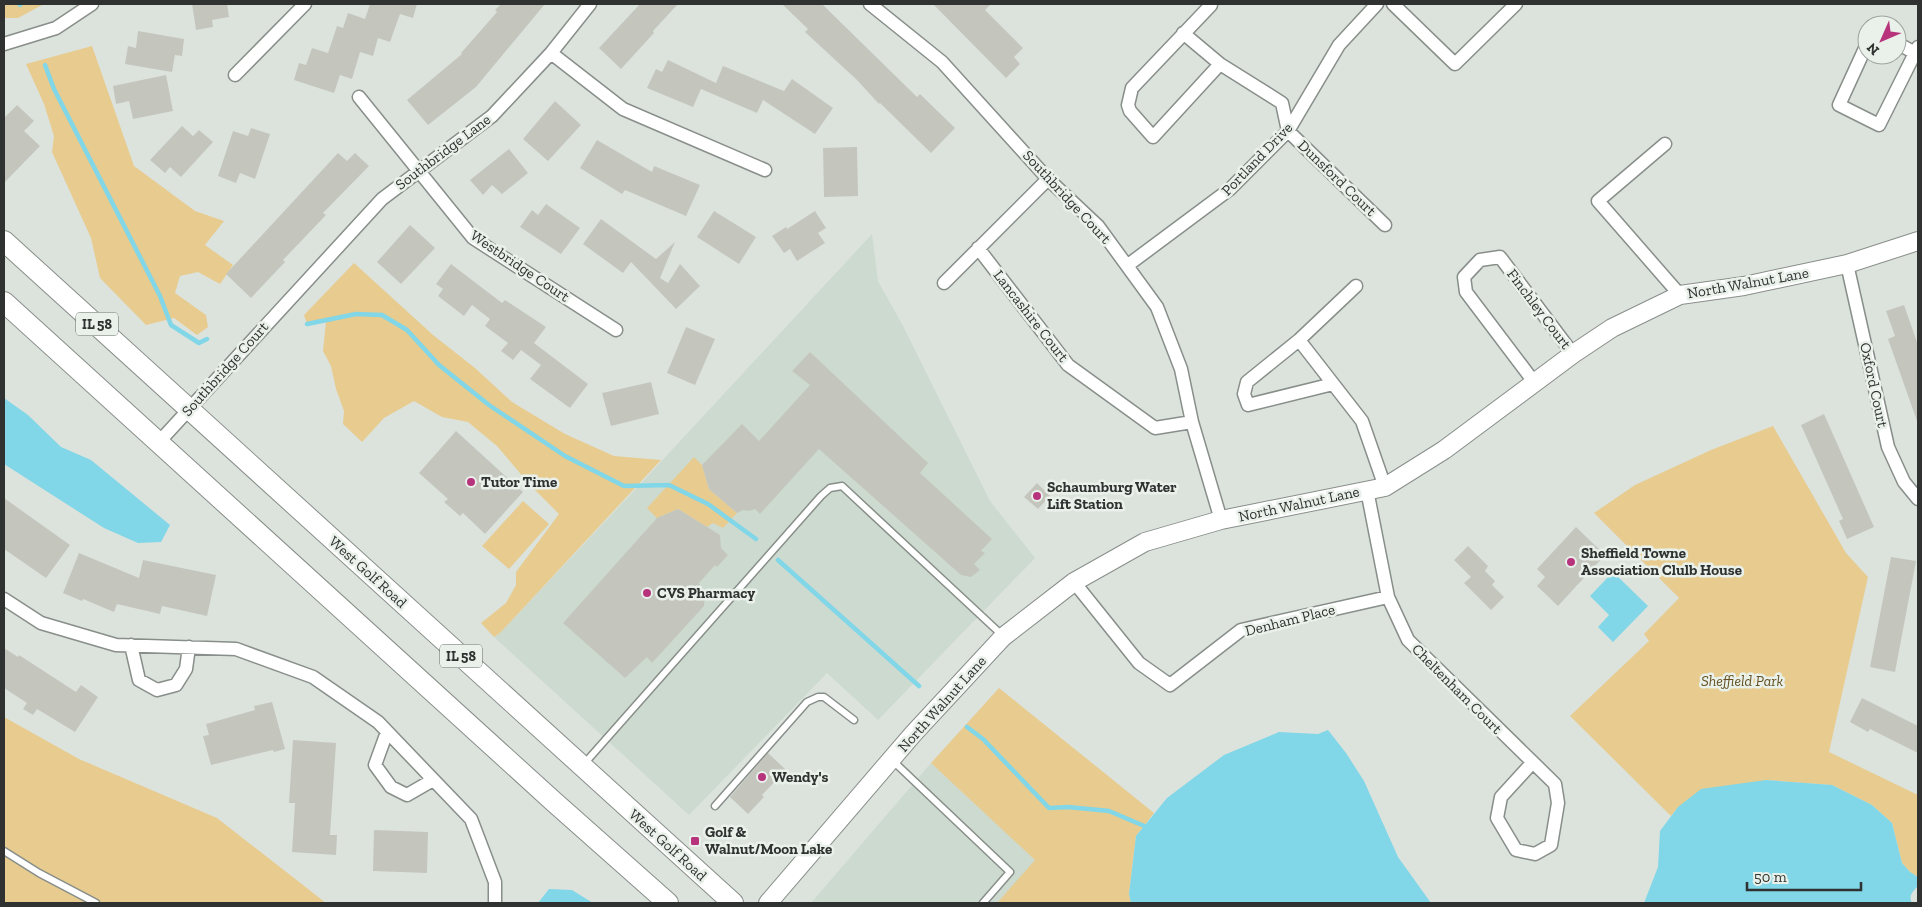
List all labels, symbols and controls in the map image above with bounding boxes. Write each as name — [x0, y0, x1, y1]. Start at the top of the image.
north arrow — [1857, 15, 1907, 65]
text: N — [1863, 39, 1883, 59]
street label: Southbridge Lane — [392, 110, 494, 194]
street label: Portland Drive — [1218, 119, 1296, 199]
street label: Dunsford Court — [1294, 136, 1380, 220]
street label: Southbridge Court — [1019, 147, 1115, 248]
street label: Westbridge Court — [467, 226, 573, 306]
street label: North Walnut Lane — [1686, 263, 1810, 303]
street label: Finchley Court — [1503, 265, 1575, 353]
street label: Lancashire Court — [989, 266, 1073, 366]
road number: IL 58 — [76, 312, 118, 336]
street label: Southbridge Court — [178, 318, 273, 420]
street label: Oxford Court — [1856, 341, 1892, 430]
place label: Tutor Time — [481, 473, 557, 491]
marker: Tutor Time — [465, 476, 477, 488]
place label: Schaumburg Water Lift Station — [1047, 478, 1177, 513]
street label: North Walnut Lane — [1237, 482, 1361, 526]
marker: Schaumburg Water Lift Station — [1031, 490, 1043, 502]
street label: West Golf Road — [325, 532, 411, 612]
place label: Sheffield Towne Association Clulb House — [1581, 544, 1742, 579]
marker: Sheffield Towne Association Clulb House — [1565, 556, 1577, 568]
place label: CVS Pharmacy — [657, 584, 755, 602]
marker: CVS Pharmacy — [641, 587, 653, 599]
street label: Denham Place — [1243, 600, 1337, 640]
street label: Cheltenham Court — [1408, 640, 1506, 738]
road number: IL 58 — [440, 644, 482, 668]
street label: North Walnut Lane — [894, 652, 990, 756]
park label: Sheffield Park — [1701, 672, 1783, 690]
place label: Wendy's — [772, 768, 829, 786]
marker: Wendy's — [756, 771, 768, 783]
street label: West Golf Road — [625, 805, 711, 885]
place label: Golf & Walnut/Moon Lake — [705, 823, 832, 858]
marker: Golf & Walnut/Moon Lake — [689, 835, 701, 847]
scale bar — [1747, 860, 1861, 892]
text: 50 m — [1754, 868, 1787, 886]

